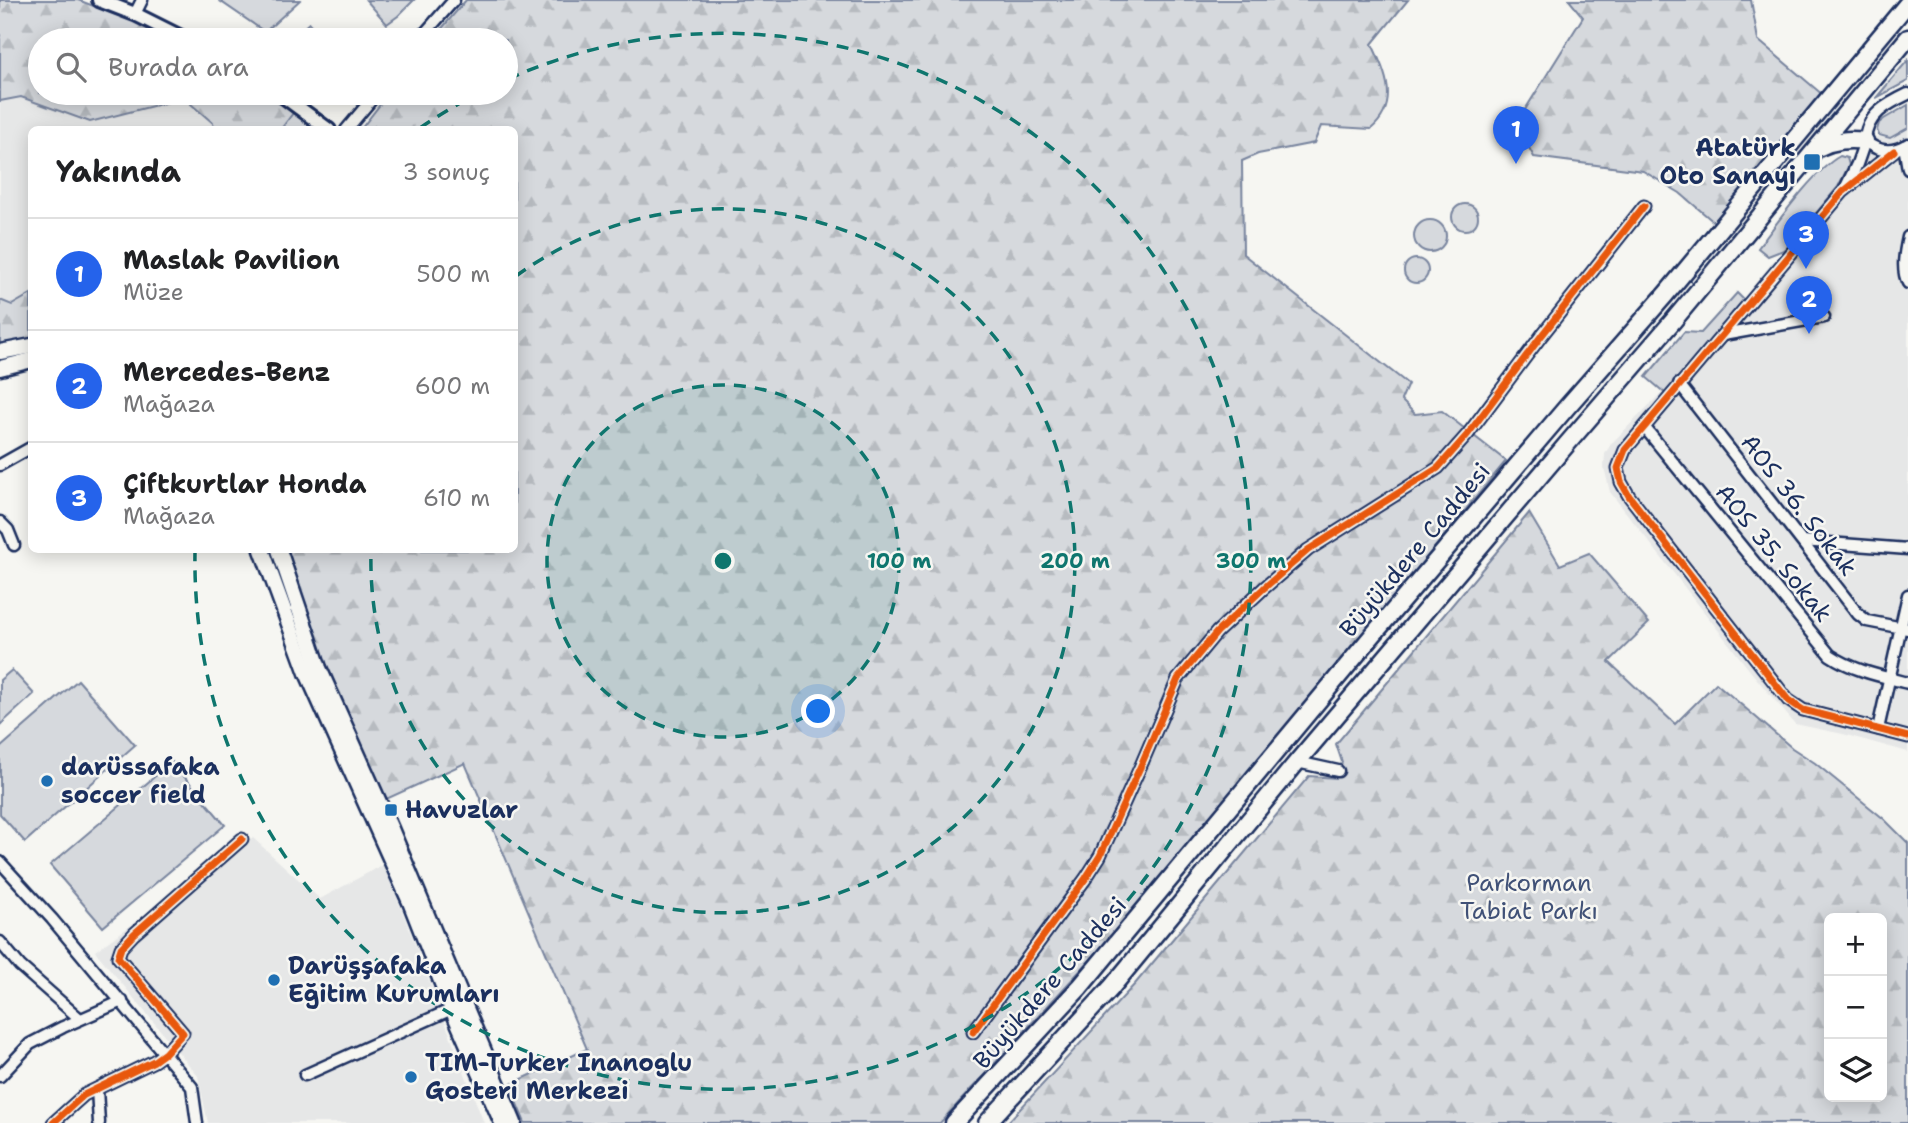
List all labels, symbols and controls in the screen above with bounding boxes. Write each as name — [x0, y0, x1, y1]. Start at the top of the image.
search box — [28, 28, 518, 105]
icon: search — [52, 48, 90, 86]
text: Burada ara — [108, 49, 249, 84]
pin: 1 — [1493, 106, 1539, 164]
place label: Atatürk Oto Sanayi — [1659, 132, 1796, 192]
text: Yakında — [56, 151, 181, 192]
marker: Atatürk Oto Sanayi — [1802, 152, 1822, 172]
text: 3 sonuç — [403, 157, 490, 187]
pin: 3 — [1783, 211, 1829, 269]
text: Maslak Pavilion — [123, 242, 340, 277]
text: 1 — [74, 259, 84, 289]
text: 500 m — [416, 259, 490, 289]
pin: 2 — [1786, 276, 1832, 334]
text: Müze — [123, 277, 184, 307]
text: Mercedes-Benz — [123, 354, 331, 389]
text: 2 — [71, 371, 87, 401]
text: 600 m — [415, 371, 490, 401]
text: Mağaza — [123, 389, 215, 419]
street label: AOS 36. Sokak — [1734, 428, 1864, 582]
street label: Büyükdere Caddesi — [1332, 456, 1498, 644]
text: Çiftkurtlar Honda — [123, 466, 367, 501]
street label: AOS 35. Sokak — [1708, 477, 1840, 629]
text: 3 — [71, 483, 87, 513]
text: 610 m — [423, 483, 490, 513]
text: Mağaza — [123, 501, 215, 531]
text: 100 m — [867, 547, 931, 575]
text: 200 m — [1040, 547, 1110, 575]
text: 300 m — [1216, 547, 1286, 575]
centre of rings — [711, 549, 735, 573]
your location — [801, 694, 835, 728]
place label: darüssafaka soccer field — [61, 751, 220, 811]
marker: darüssafaka soccer field — [39, 773, 55, 789]
place label: Havuzlar — [405, 794, 518, 826]
marker: Havuzlar — [383, 802, 399, 818]
park label: Parkorman Tabiat Parkı — [1460, 867, 1598, 927]
street label: Büyükdere Caddesi — [966, 890, 1134, 1076]
map controls — [1824, 913, 1887, 1102]
button: + — [1824, 913, 1887, 976]
place label: Darüşşafaka Eğitim Kurumları — [288, 950, 500, 1010]
marker: Darüşşafaka Eğitim Kurumları — [266, 972, 282, 988]
button: − — [1824, 976, 1887, 1039]
button: layers — [1824, 1039, 1887, 1102]
place label: TIM-Turker Inanoglu Gosteri Merkezi — [425, 1047, 692, 1107]
marker: TIM-Turker Inanoglu Gosteri Merkezi — [403, 1069, 419, 1085]

